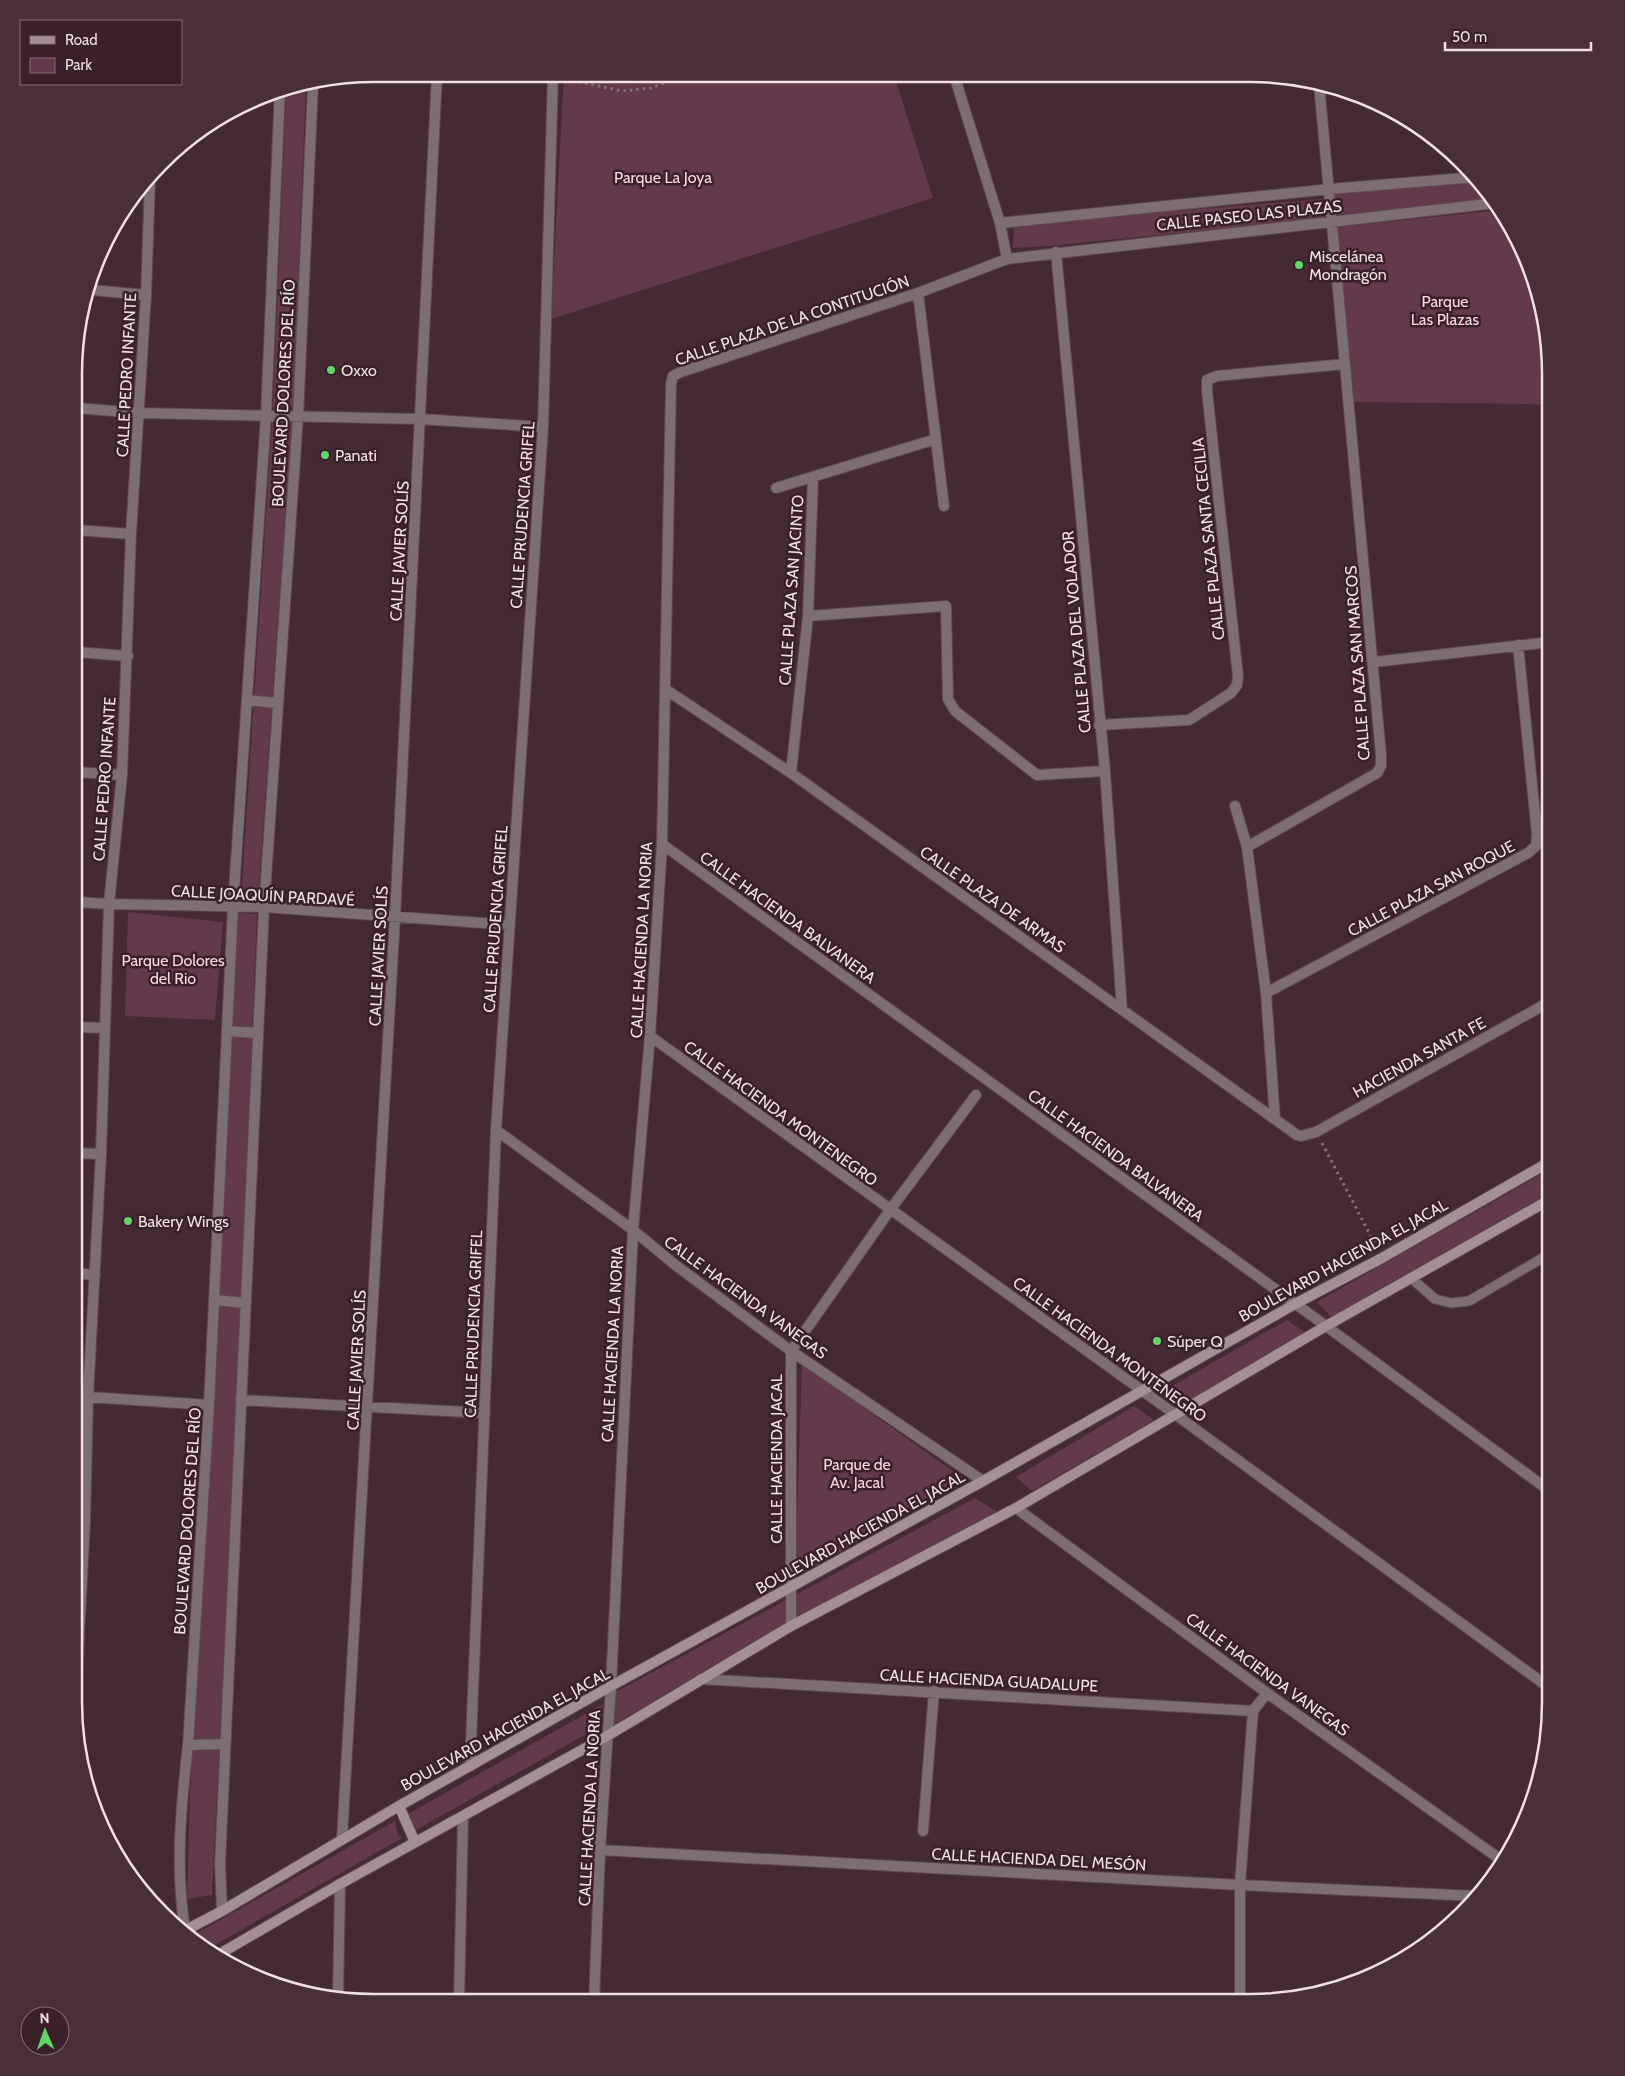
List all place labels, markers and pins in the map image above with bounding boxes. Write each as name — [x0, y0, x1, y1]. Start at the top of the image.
place label: Miscelánea Mondragón — [1309, 247, 1387, 284]
marker: Miscelánea Mondragón — [1293, 259, 1305, 271]
place label: Oxxo — [341, 361, 377, 380]
marker: Oxxo — [325, 364, 337, 376]
place label: Panati — [335, 446, 377, 465]
marker: Panati — [319, 449, 331, 461]
place label: Bakery Wings — [138, 1212, 229, 1231]
marker: Bakery Wings — [122, 1215, 134, 1227]
place label: Súper Q — [1167, 1332, 1223, 1351]
marker: Súper Q — [1151, 1335, 1163, 1347]

